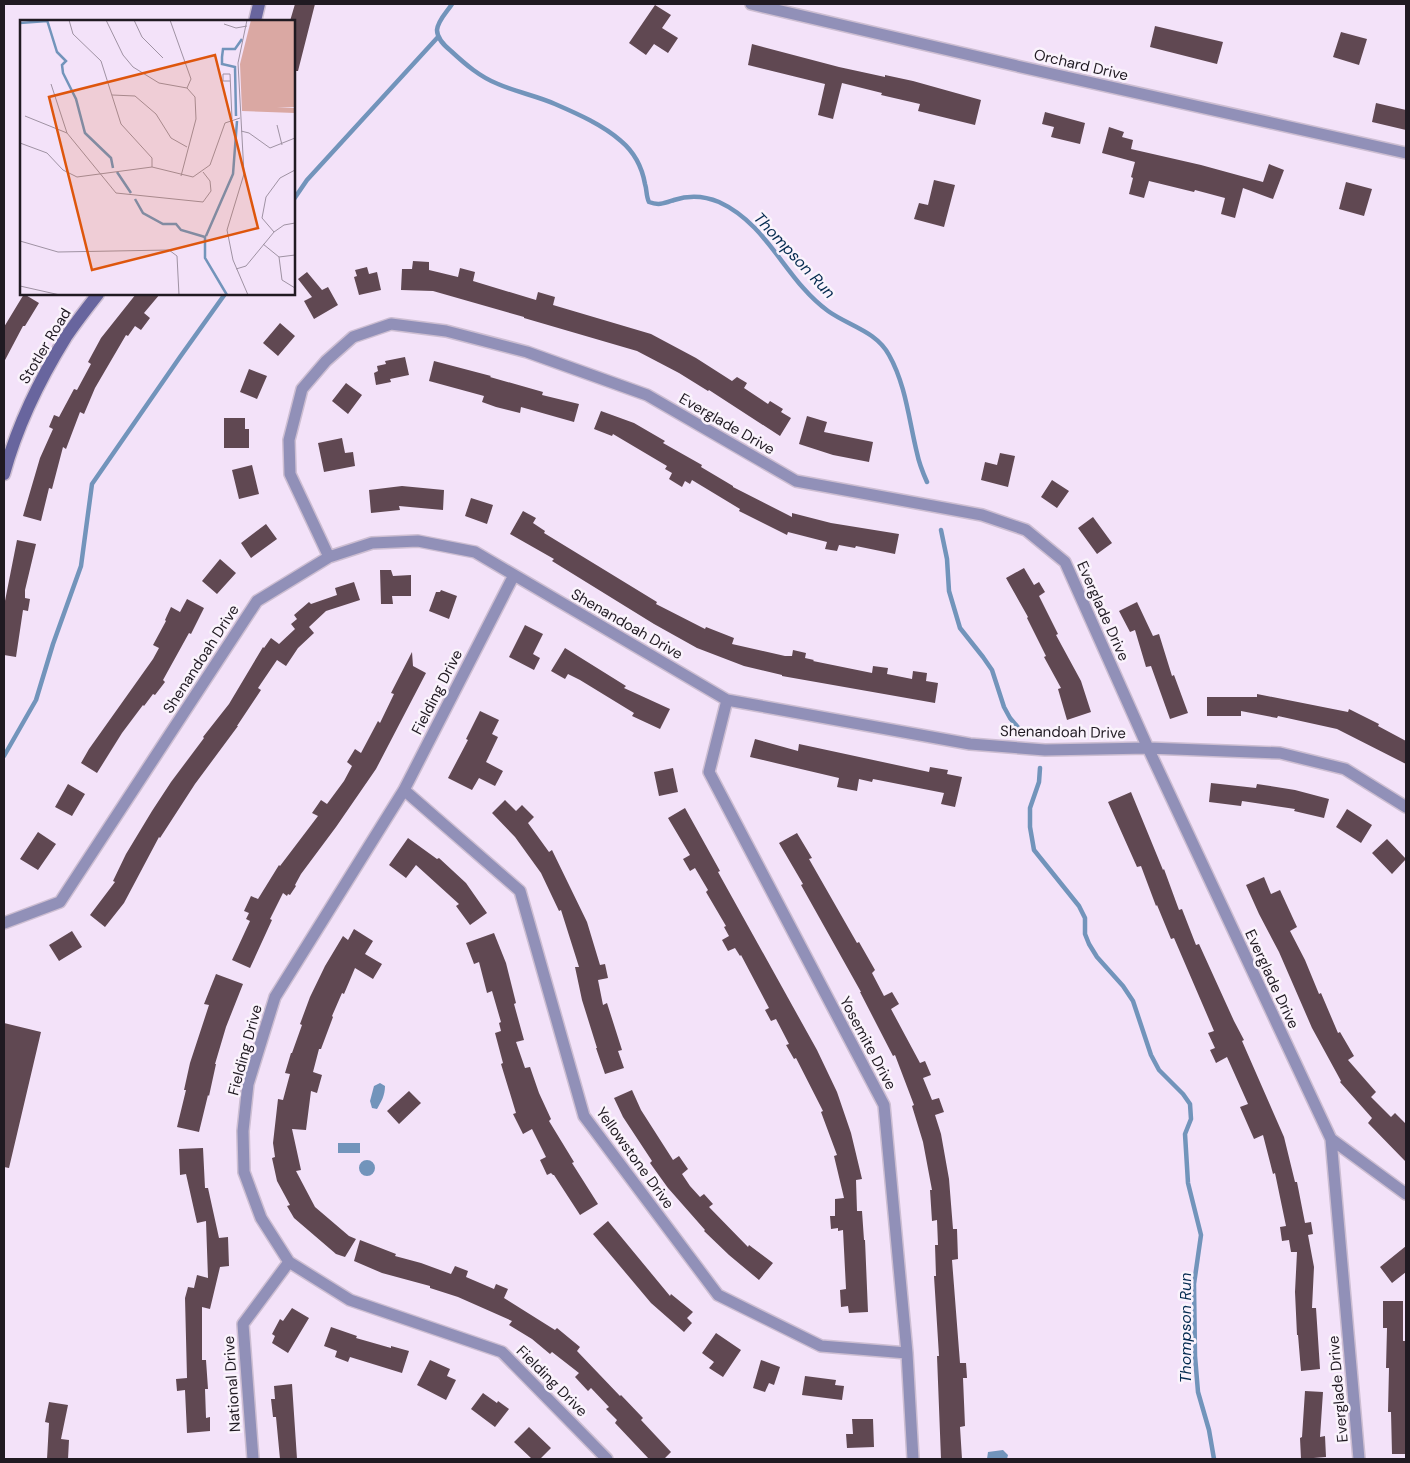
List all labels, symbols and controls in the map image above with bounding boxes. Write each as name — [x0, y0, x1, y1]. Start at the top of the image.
inset map — [20, 20, 295, 295]
street label: Orchard Drive — [1032, 44, 1130, 86]
water label: Thompson Run — [749, 208, 840, 303]
street label: Stotler Road — [14, 304, 76, 388]
street label: Everglade Drive — [676, 389, 778, 459]
street label: Everglade Drive — [1072, 558, 1134, 664]
street label: Shenandoah Drive — [568, 584, 686, 664]
street label: Shenandoah Drive — [158, 601, 244, 717]
street label: Fielding Drive — [407, 646, 467, 738]
street label: Shenandoah Drive — [1000, 721, 1126, 743]
street label: Everglade Drive — [1240, 926, 1304, 1032]
street label: Yosemite Drive — [835, 993, 901, 1093]
street label: Fielding Drive — [223, 1002, 267, 1098]
street label: Yellowstone Drive — [591, 1103, 679, 1213]
water label: Thompson Run — [1175, 1273, 1196, 1383]
street label: National Drive — [219, 1335, 245, 1433]
street label: Everglade Drive — [1323, 1335, 1353, 1443]
street label: Fielding Drive — [512, 1341, 592, 1421]

